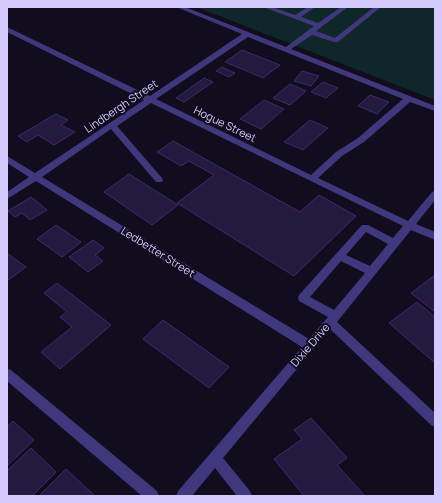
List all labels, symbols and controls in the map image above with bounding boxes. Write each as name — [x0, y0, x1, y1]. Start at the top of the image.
street label: Lindbergh Street — [81, 75, 160, 136]
street label: Hogue Street — [191, 102, 259, 145]
street label: Ledbetter Street — [118, 223, 198, 280]
street label: Dixie Drive — [287, 319, 333, 369]

